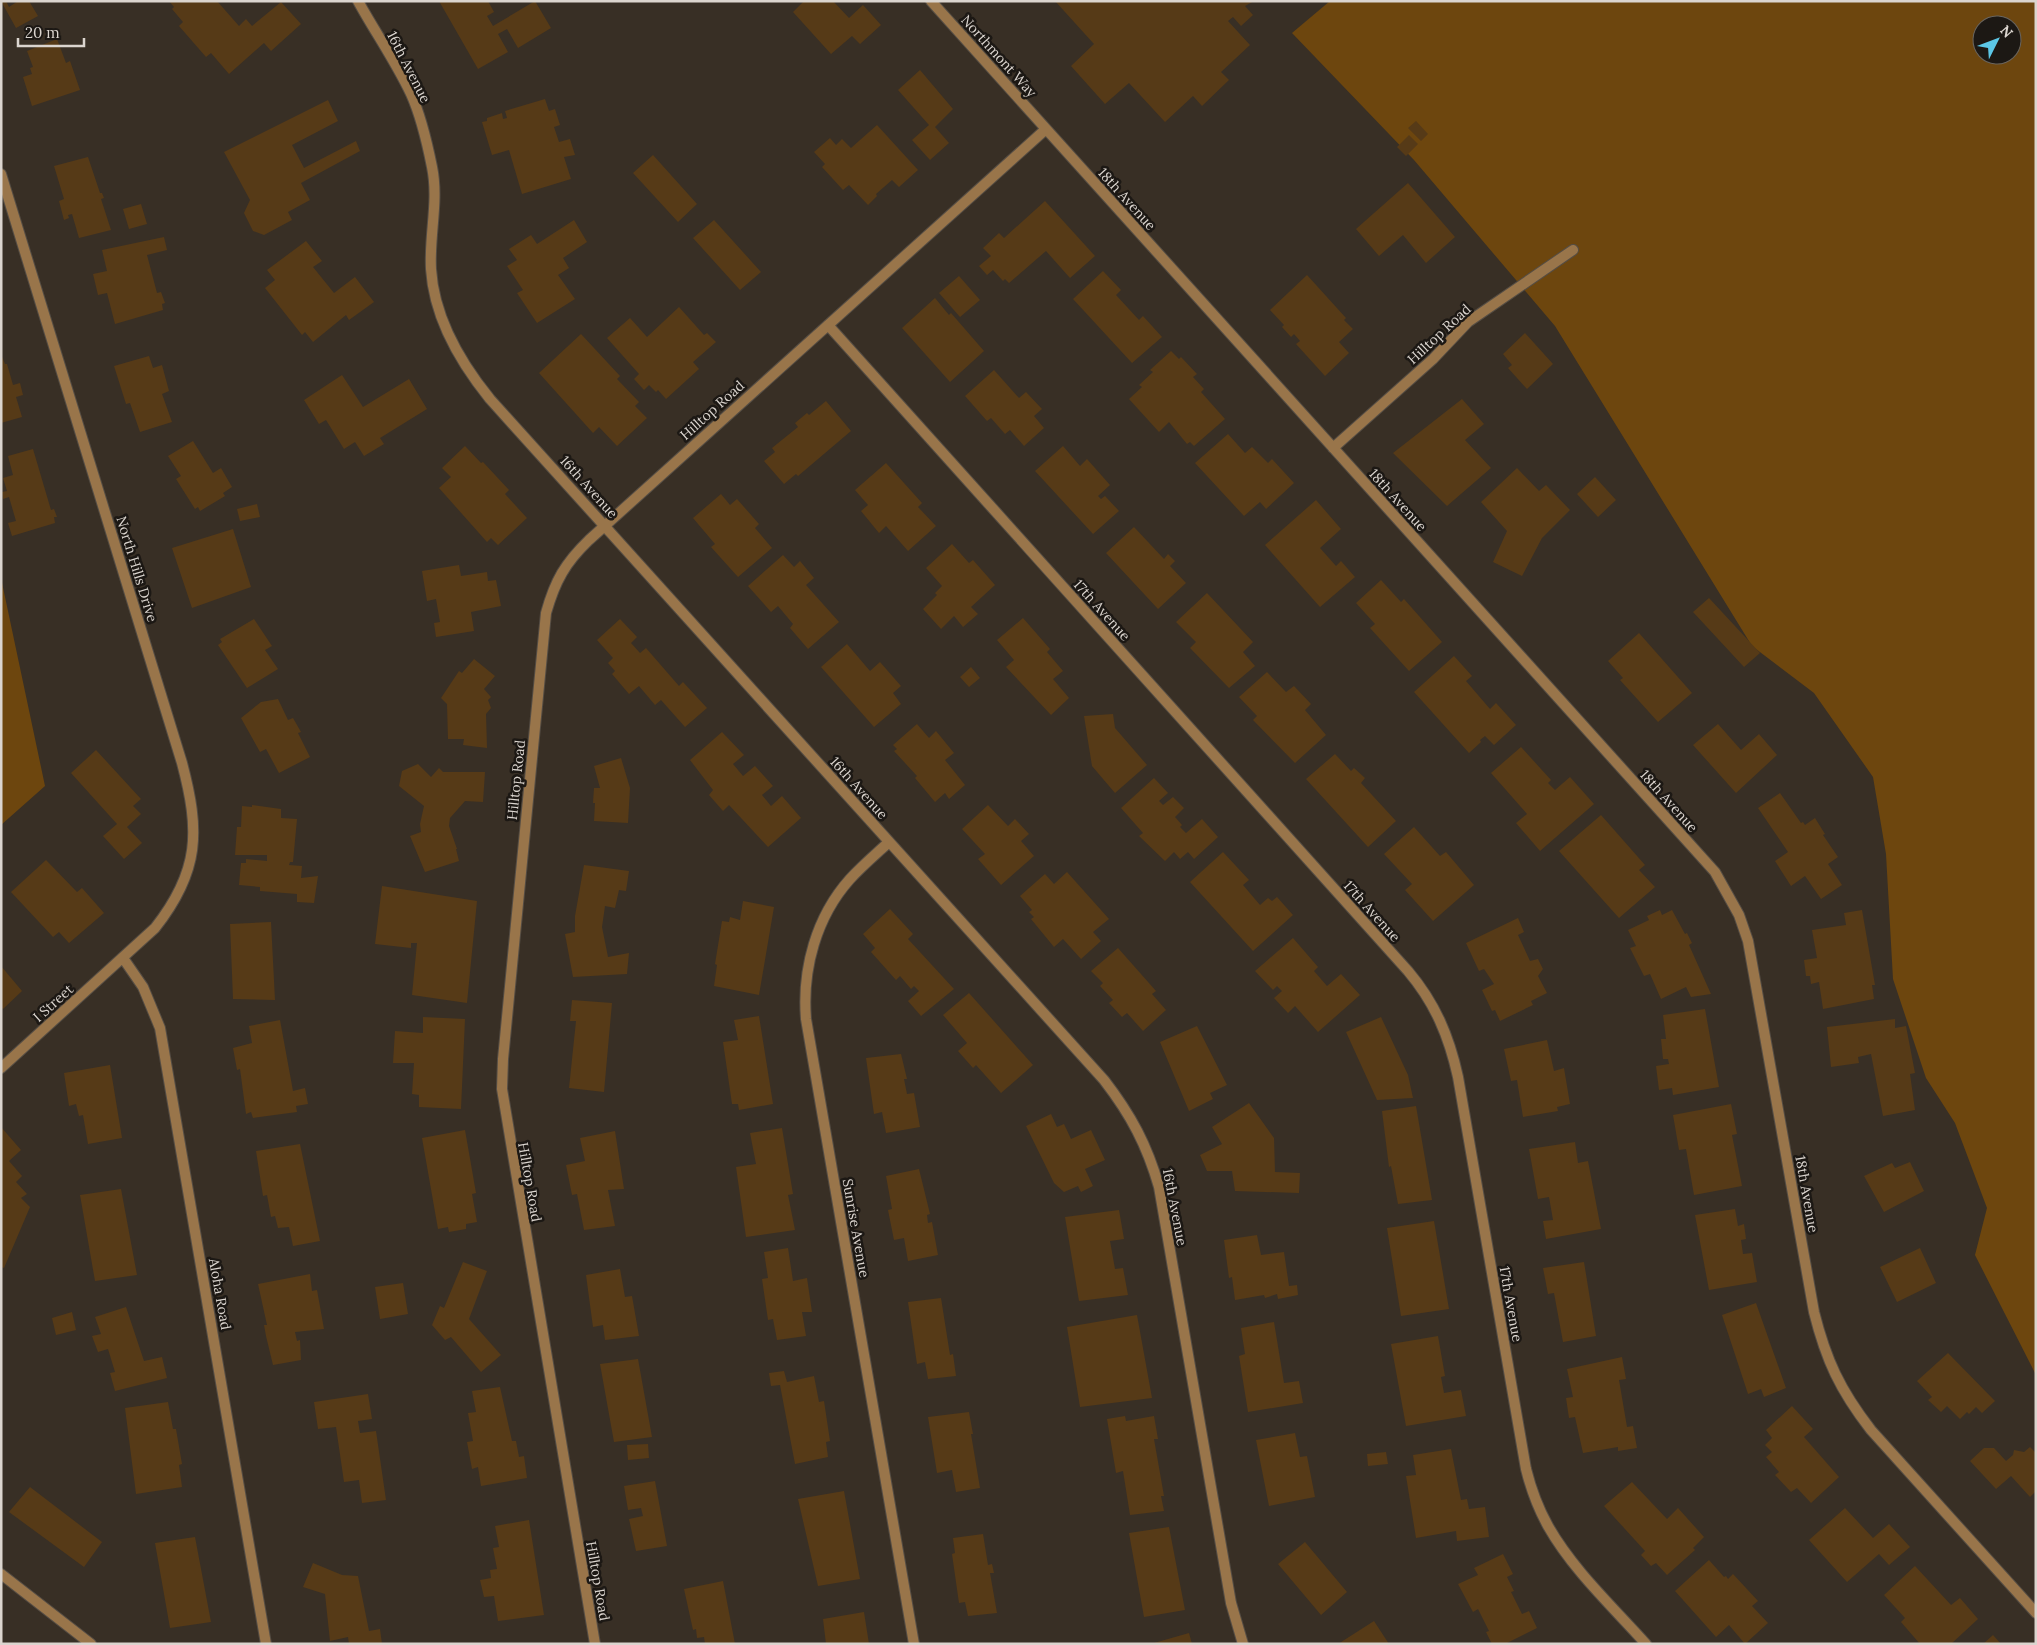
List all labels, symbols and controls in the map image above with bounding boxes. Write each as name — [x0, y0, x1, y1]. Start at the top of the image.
street label: Northmont Way — [957, 11, 1041, 101]
scale bar — [18, 15, 84, 47]
north arrow — [1972, 15, 2022, 65]
text: N — [1996, 21, 2017, 41]
text: 20 m — [25, 23, 60, 42]
street label: 16th Avenue — [383, 28, 435, 106]
street label: 18th Avenue — [1094, 164, 1160, 234]
street label: Hilltop Road — [1403, 300, 1475, 368]
street label: Hilltop Road — [676, 376, 748, 444]
street label: 16th Avenue — [556, 452, 622, 522]
street label: 18th Avenue — [1365, 465, 1431, 535]
street label: North Hills Drive — [112, 514, 162, 625]
street label: 17th Avenue — [1070, 576, 1135, 645]
street label: Hilltop Road — [503, 739, 529, 821]
street label: 16th Avenue — [826, 753, 892, 823]
street label: 18th Avenue — [1636, 766, 1702, 836]
street label: 17th Avenue — [1340, 877, 1405, 946]
street label: I Street — [29, 980, 77, 1026]
street label: Hilltop Road — [514, 1141, 546, 1223]
street label: 18th Avenue — [1791, 1154, 1823, 1234]
street label: 16th Avenue — [1159, 1167, 1191, 1247]
street label: Sunrise Avenue — [838, 1177, 874, 1279]
street label: Aloha Road — [205, 1256, 235, 1331]
street label: 17th Avenue — [1495, 1265, 1527, 1344]
street label: Hilltop Road — [582, 1540, 614, 1622]

